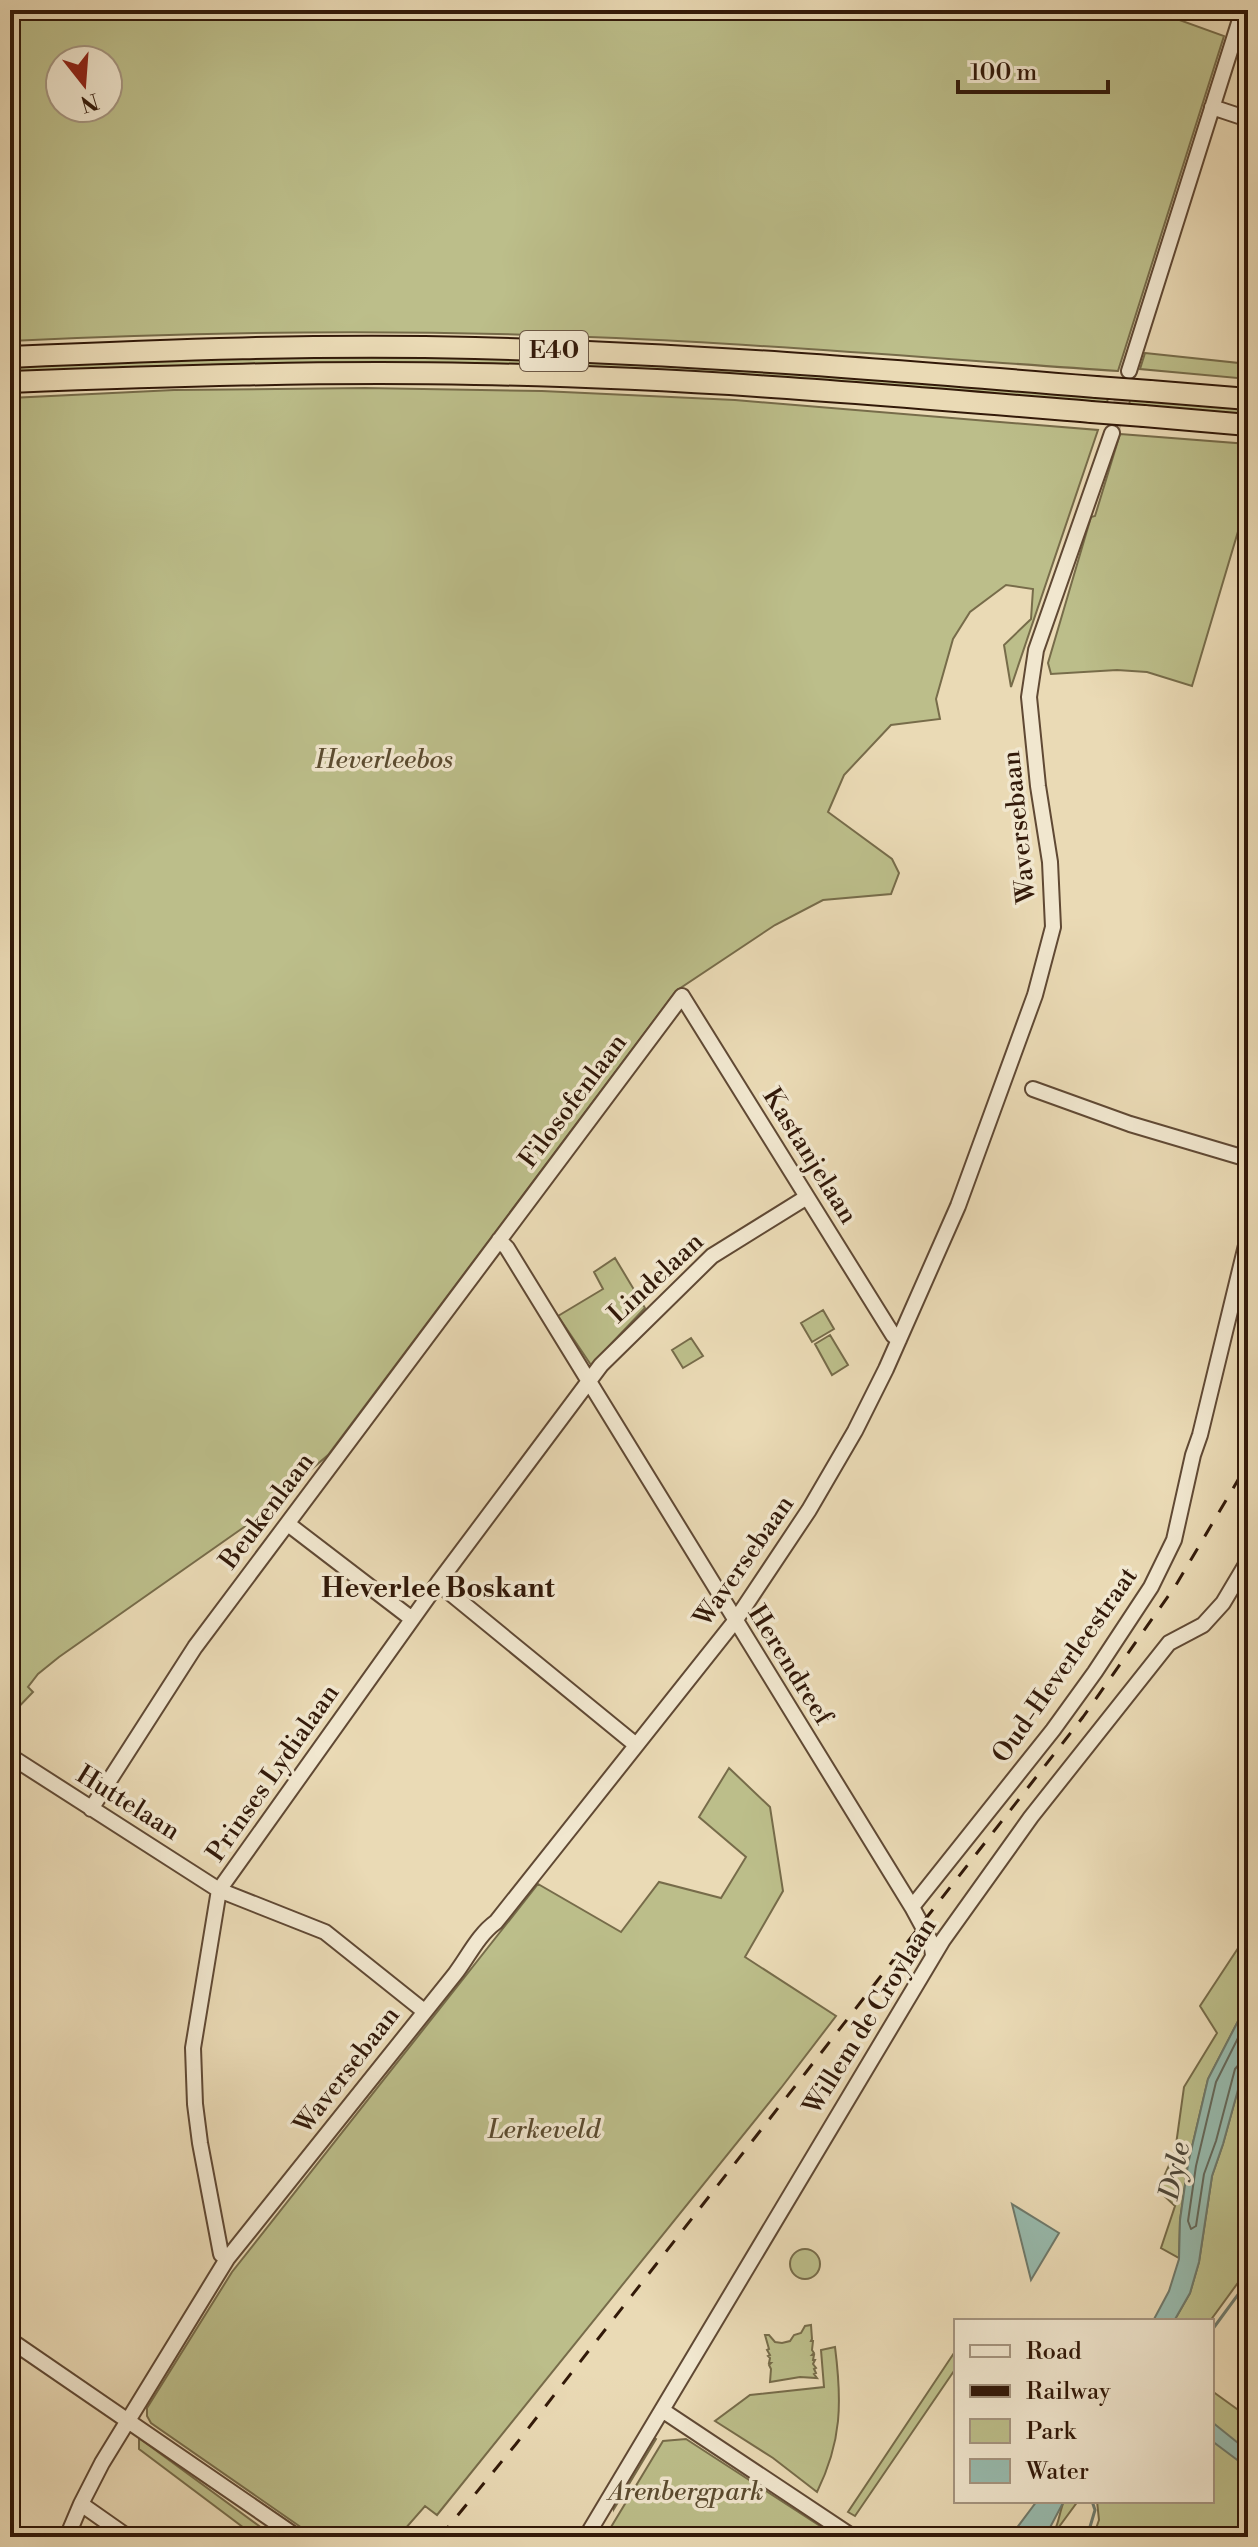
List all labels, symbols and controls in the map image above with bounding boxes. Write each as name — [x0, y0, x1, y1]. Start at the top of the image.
north arrow — [44, 44, 124, 124]
scale bar — [958, 44, 1108, 94]
text: 100 m — [970, 58, 1037, 88]
text: N — [77, 86, 102, 117]
road number: E40 — [520, 331, 588, 371]
park label: Heverleebos — [314, 744, 453, 776]
street label: Waversebaan — [995, 749, 1043, 906]
street label: Filosofenlaan — [512, 1027, 634, 1175]
street label: Kastanjelaan — [756, 1082, 864, 1230]
street label: Lindelaan — [602, 1226, 710, 1330]
street label: Beukenlaan — [212, 1446, 321, 1576]
street label: Waversebaan — [686, 1489, 801, 1634]
street label: Oud-Heverleestraat — [985, 1561, 1145, 1769]
district label: Heverlee Boskant — [321, 1571, 556, 1606]
street label: Herendreef — [741, 1599, 840, 1732]
street label: Prinses Lydialaan — [200, 1678, 346, 1868]
street label: Huttelaan — [70, 1759, 186, 1847]
street label: Willem de Croylaan — [796, 1912, 943, 2121]
street label: Waversebaan — [287, 2000, 407, 2141]
park label: Lerkeveld — [487, 2114, 601, 2146]
water label: Dyle — [1152, 2139, 1198, 2204]
legend — [954, 2319, 1214, 2503]
text: Road — [1026, 2337, 1082, 2367]
text: Railway — [1026, 2377, 1111, 2407]
text: Park — [1026, 2417, 1077, 2447]
text: Water — [1025, 2457, 1089, 2487]
park label: Arenbergpark — [605, 2476, 764, 2508]

